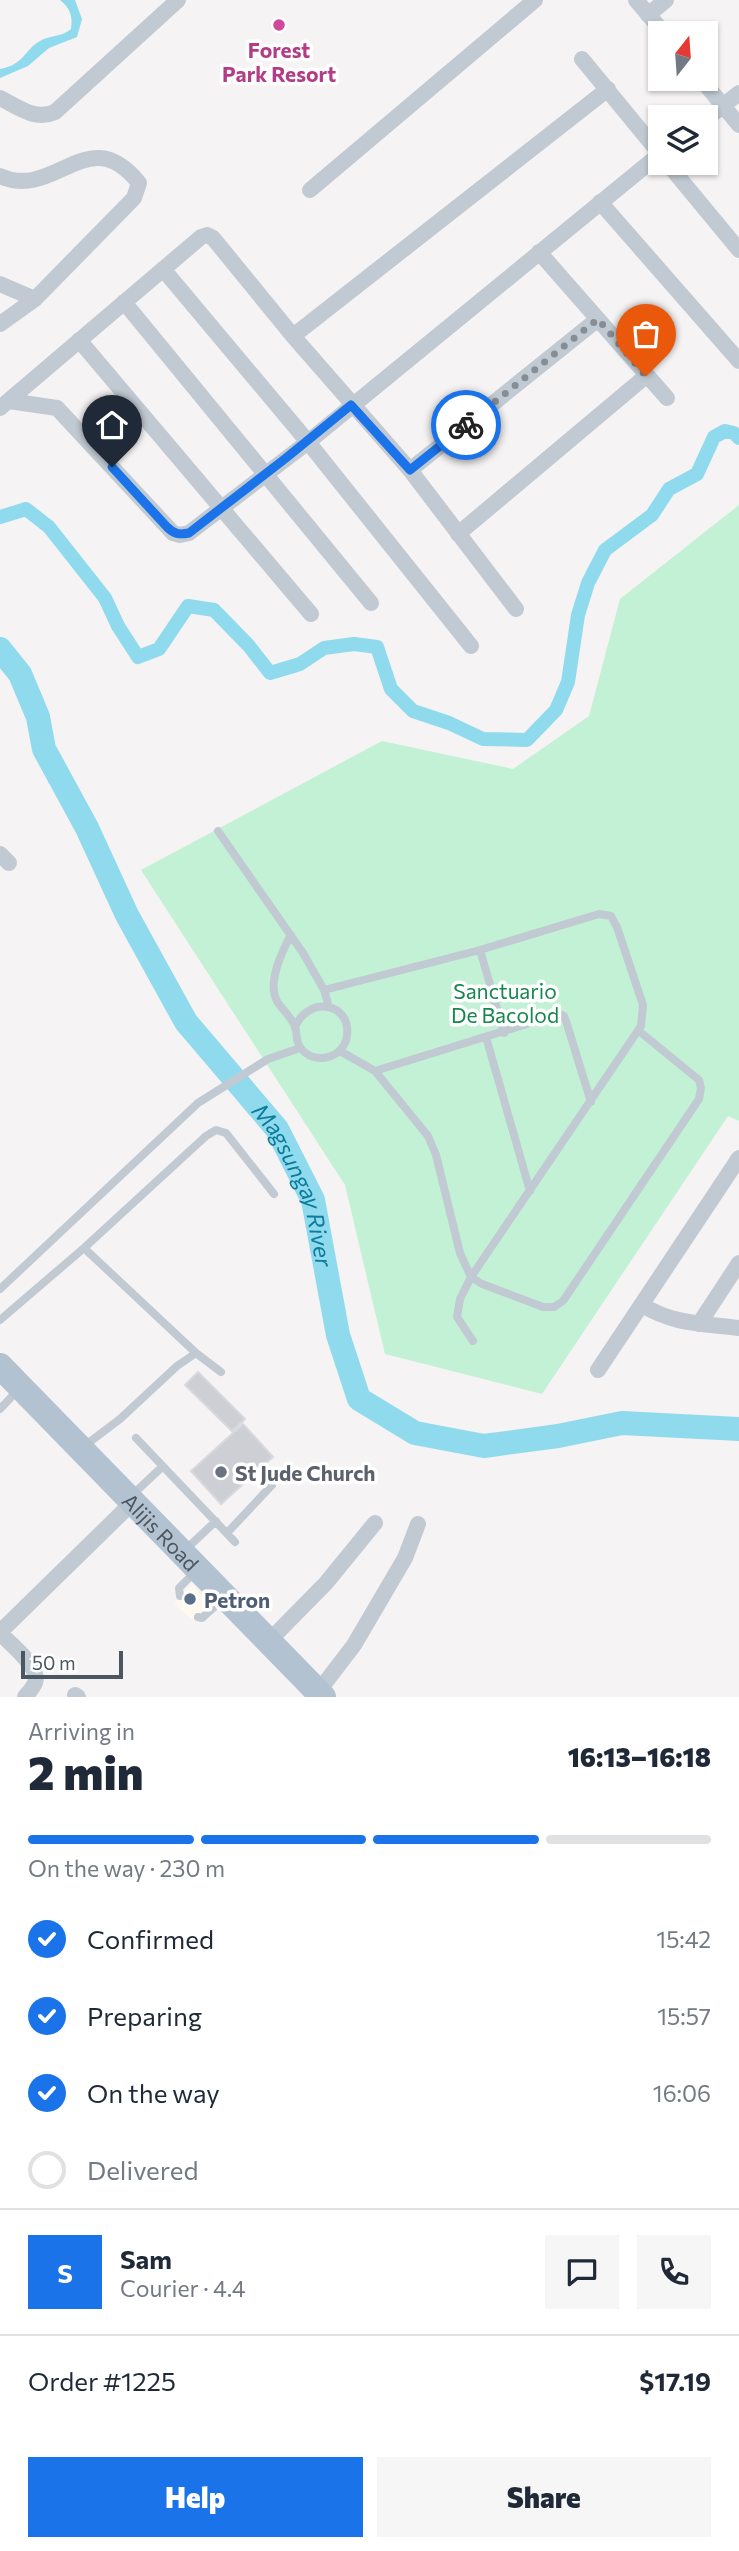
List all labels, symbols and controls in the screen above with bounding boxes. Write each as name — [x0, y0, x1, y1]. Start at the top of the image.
marker: Forest Park Resort — [271, 17, 287, 33]
north arrow — [648, 21, 718, 91]
map controls — [648, 21, 718, 175]
place label: Forest Park Resort — [222, 37, 336, 86]
button: layers — [648, 105, 718, 175]
pin — [616, 304, 676, 376]
icon: bag — [627, 315, 665, 353]
courier — [431, 390, 501, 460]
pin — [82, 395, 142, 467]
icon: home — [93, 406, 131, 444]
icon: bike — [447, 406, 485, 444]
park label: Sanctuario De Bacolod — [451, 978, 559, 1027]
water label: Magsungay River — [247, 1097, 339, 1270]
place label: St Jude Church — [235, 1460, 376, 1485]
marker: St Jude Church — [213, 1464, 229, 1480]
street label: Alijis Road — [118, 1487, 205, 1575]
place label: Petron — [204, 1587, 270, 1612]
marker: Petron — [182, 1591, 198, 1607]
scale bar — [21, 1648, 122, 1680]
text: 50 m — [32, 1651, 76, 1674]
text: Arriving in — [28, 1717, 135, 1745]
text: 16:13–16:18 — [568, 1741, 711, 1772]
text: 2 min — [28, 1743, 144, 1799]
text: On the way · 230 m — [28, 1854, 225, 1882]
icon: check — [28, 1920, 66, 1958]
text: Confirmed — [87, 1923, 214, 1954]
text: 15:42 — [656, 1925, 711, 1953]
icon: check — [28, 1997, 66, 2035]
text: Preparing — [87, 2000, 202, 2031]
text: 15:57 — [657, 2002, 711, 2030]
icon: check — [28, 2074, 66, 2112]
text: On the way — [87, 2077, 220, 2108]
text: 16:06 — [653, 2079, 711, 2107]
text: Delivered — [87, 2154, 198, 2185]
button: chat — [545, 2235, 619, 2309]
button: phone — [637, 2235, 711, 2309]
text: Sam — [120, 2243, 172, 2274]
text: S — [57, 2257, 73, 2288]
text: Courier · 4.4 — [120, 2274, 246, 2302]
text: Order #1225 — [28, 2365, 176, 2396]
text: $17.19 — [639, 2365, 711, 2396]
button: Help — [28, 2457, 363, 2537]
button: Share — [377, 2457, 711, 2537]

